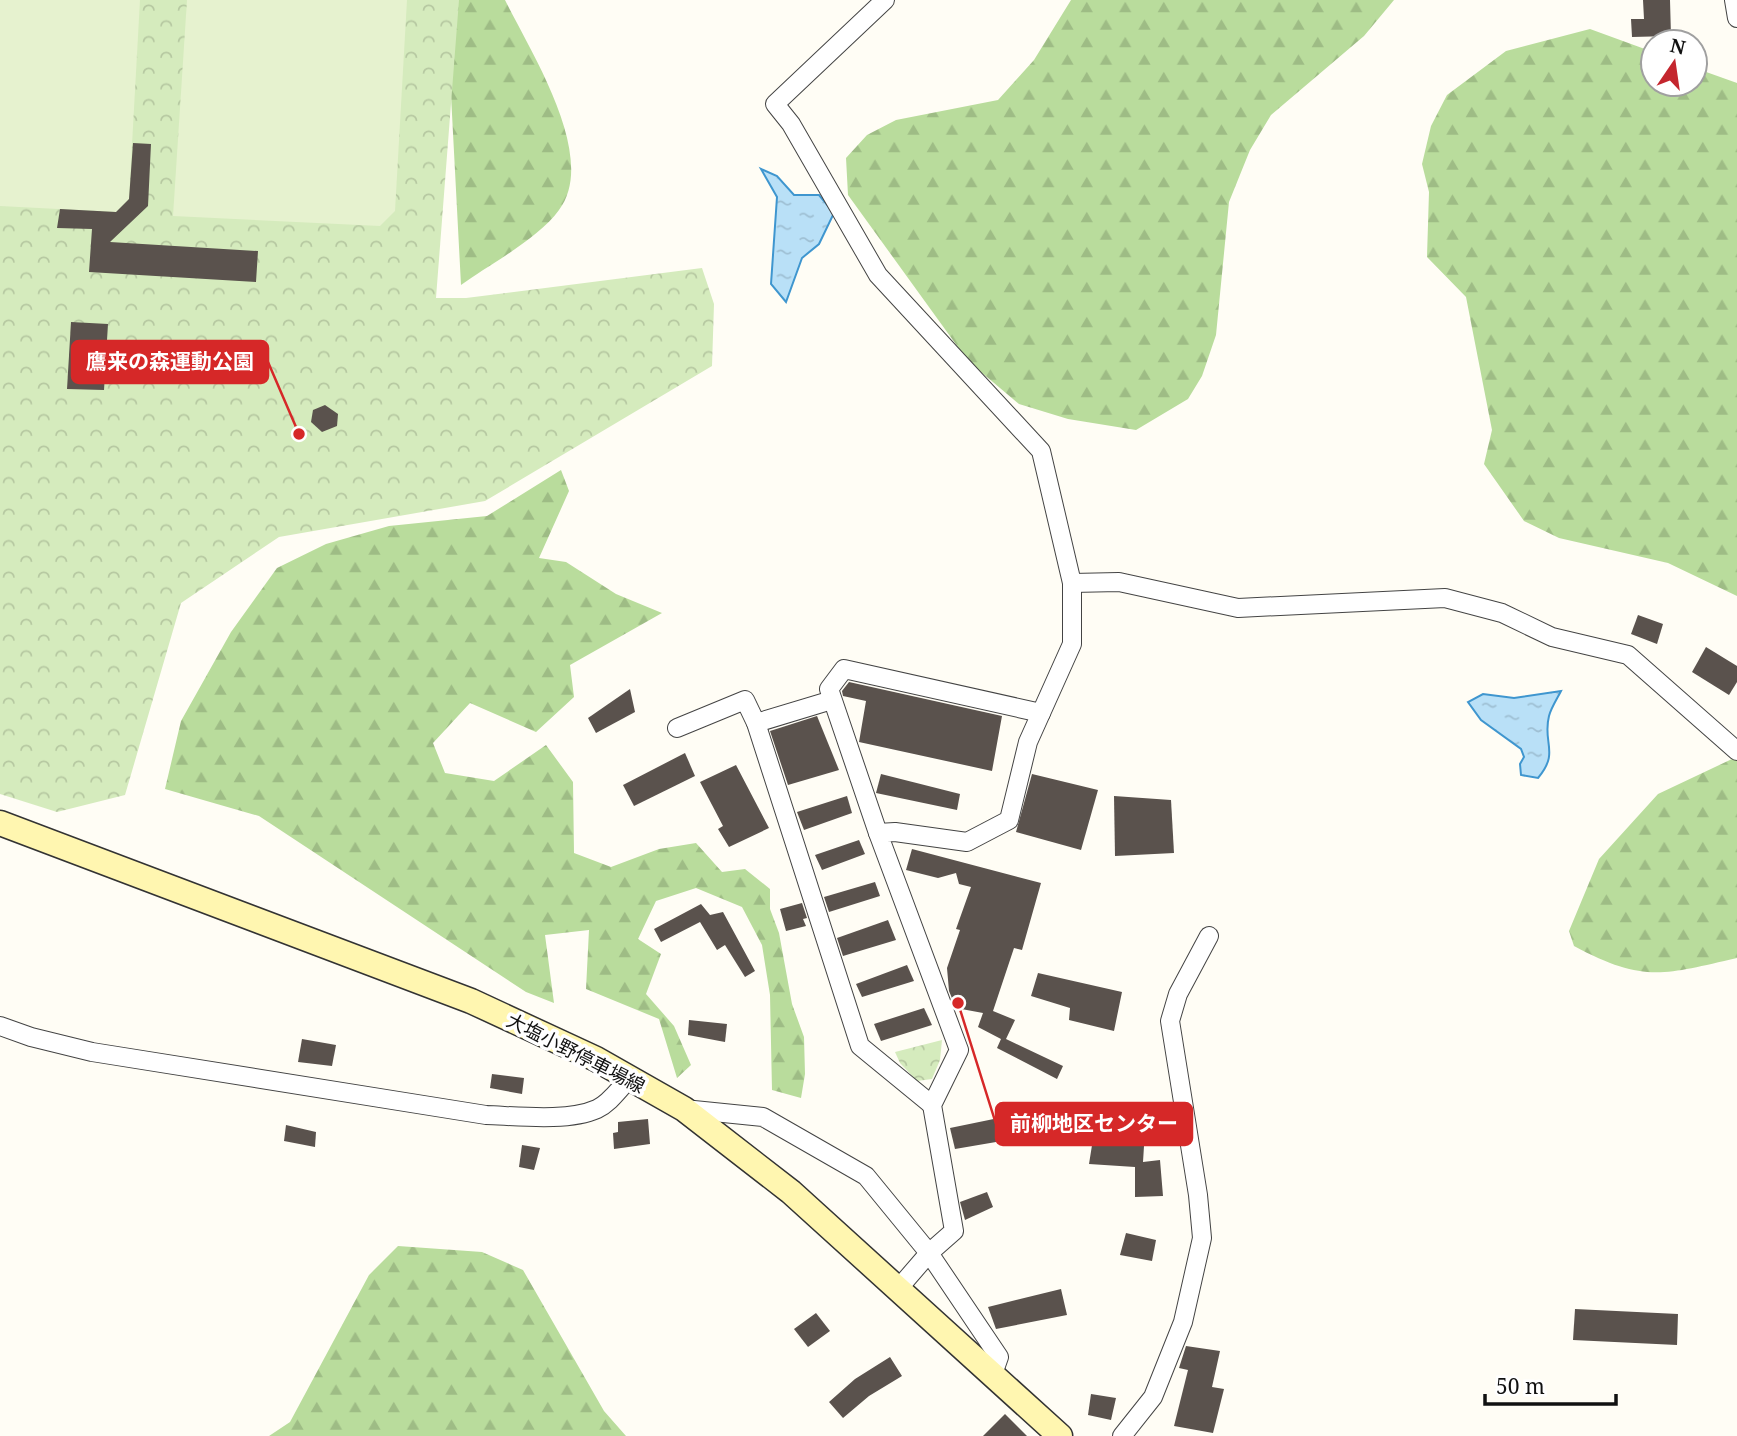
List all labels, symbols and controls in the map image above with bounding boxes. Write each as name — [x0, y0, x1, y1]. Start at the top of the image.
north arrow — [1639, 28, 1709, 98]
text: N — [1668, 32, 1688, 61]
callout: 鷹来の森運動公園 — [72, 341, 268, 383]
text: 鷹来の森運動公園 — [86, 347, 254, 375]
street label: 大塩小野停車場線 — [502, 1007, 650, 1099]
callout: 前柳地区センター — [996, 1103, 1192, 1145]
text: 前柳地区センター — [1010, 1109, 1178, 1137]
scale bar — [1485, 1362, 1616, 1406]
text: 50 m — [1496, 1372, 1545, 1400]

